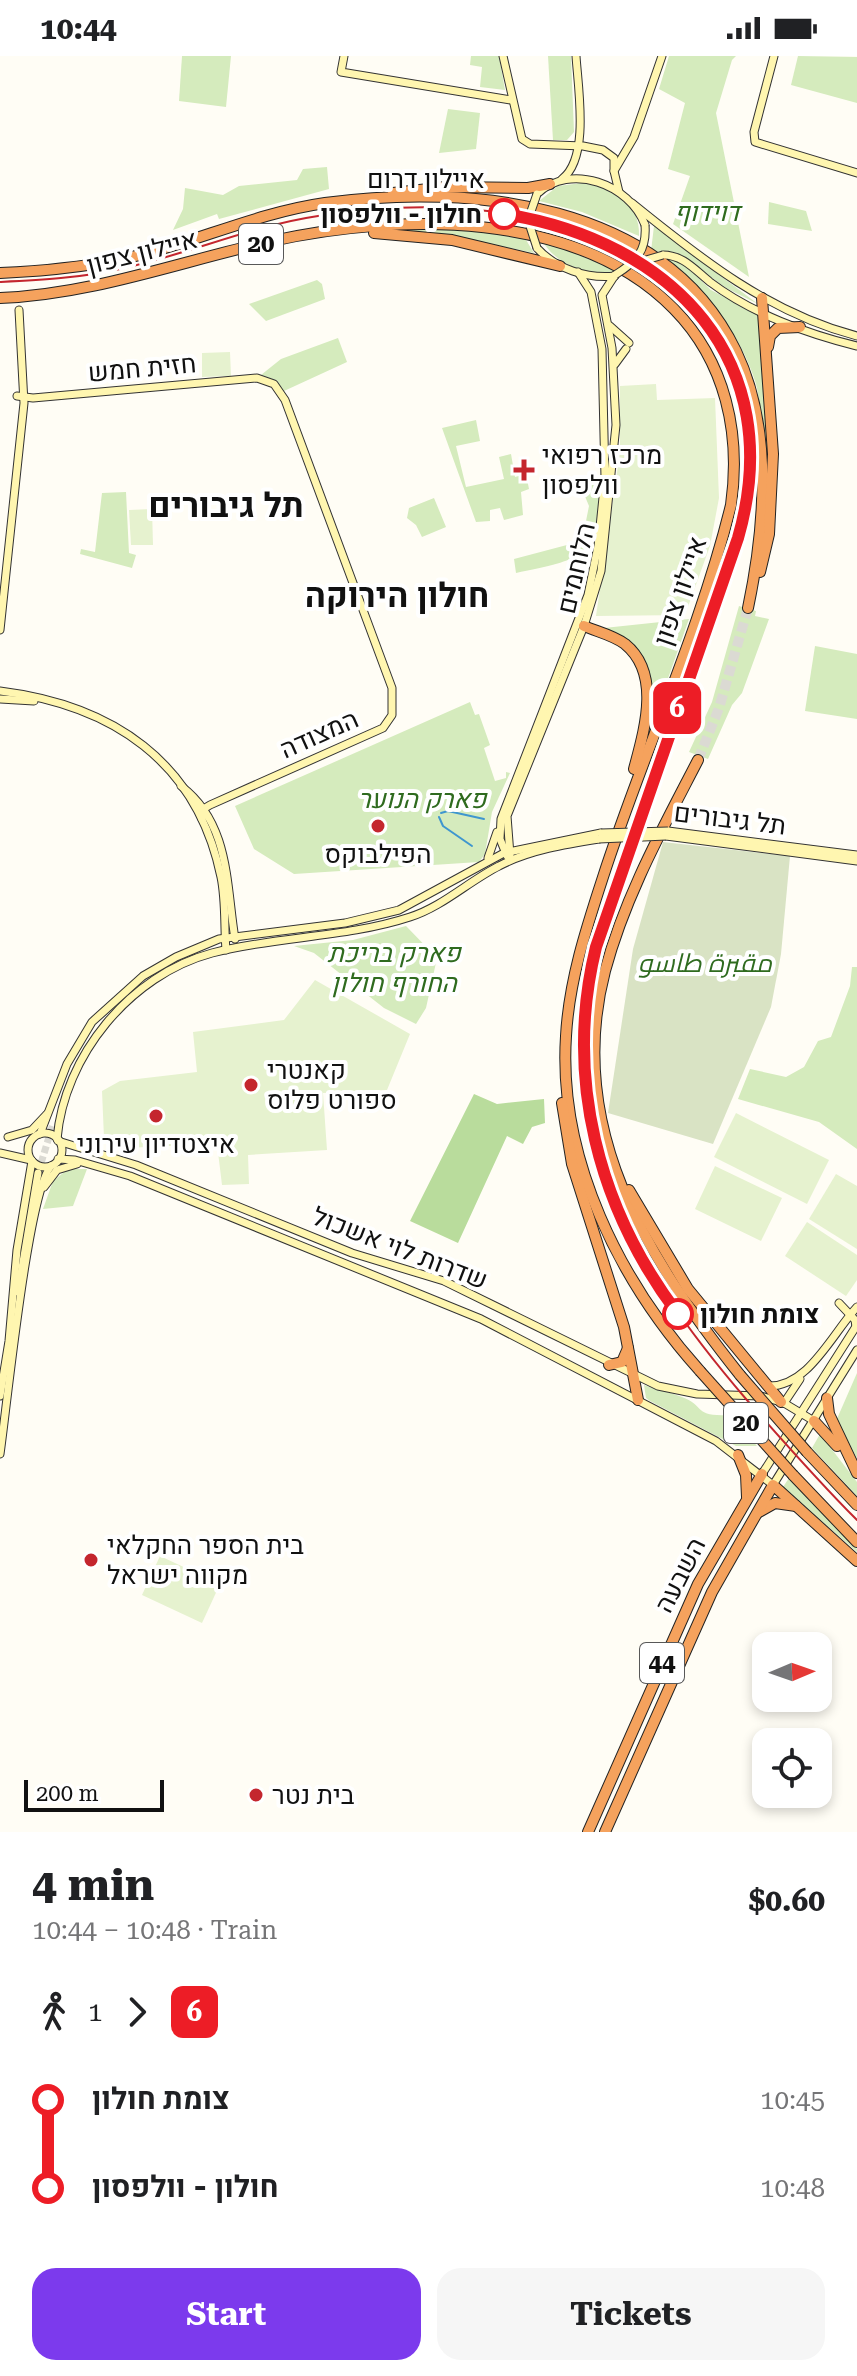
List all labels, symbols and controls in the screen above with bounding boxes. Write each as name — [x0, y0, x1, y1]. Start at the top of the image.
text: 10:44 — [40, 11, 117, 46]
street label: איילון דרום — [367, 164, 485, 194]
park label: דוידוף — [674, 197, 743, 227]
place label: חולון - וולפסון — [320, 199, 482, 229]
marker: חולון - וולפסון — [489, 199, 519, 229]
street label: איילון צפון — [83, 224, 201, 280]
road number: 20 — [239, 224, 283, 264]
street label: חזית חמש — [87, 348, 197, 388]
place label: מרכז רפואי וולפסון — [542, 440, 662, 500]
marker: מרכז רפואי וולפסון — [513, 459, 535, 481]
district label: תל גיבורים — [148, 485, 304, 525]
street label: הלוחמים — [551, 519, 601, 617]
street label: איילון צפון — [647, 533, 713, 649]
district label: חולון הירוקה — [305, 575, 489, 615]
line badge: 6 — [651, 682, 703, 734]
text: 6 — [669, 691, 685, 724]
street label: המצודה — [275, 704, 363, 764]
park label: פארק הנוער — [358, 784, 488, 814]
street label: תל גיבורים — [672, 797, 788, 841]
marker: הפילבוקס — [369, 817, 387, 835]
place label: הפילבוקס — [325, 839, 431, 869]
park label: פארק בריכת החורף חולון — [328, 938, 462, 998]
park label: مقبرة طاسو — [638, 948, 772, 978]
place label: קאנטרי ספורט פלוס — [267, 1055, 397, 1115]
marker: קאנטרי ספורט פלוס — [242, 1076, 260, 1094]
marker: איצטדיון עירוני — [147, 1107, 165, 1125]
place label: איצטדיון עירוני — [77, 1129, 235, 1159]
street label: שדרות לוי אשכול — [308, 1201, 492, 1295]
marker: צומת חולון — [663, 1299, 693, 1329]
place label: צומת חולון — [700, 1299, 819, 1329]
road number: 20 — [724, 1403, 768, 1443]
place label: בית הספר החקלאי מקווה ישראל — [107, 1530, 304, 1590]
street label: השבעה — [648, 1533, 712, 1617]
marker: בית הספר החקלאי מקווה ישראל — [82, 1551, 100, 1569]
north arrow — [752, 1632, 832, 1712]
map controls — [752, 1632, 832, 1808]
road number: 44 — [640, 1643, 684, 1683]
button: locate — [752, 1728, 832, 1808]
scale bar — [24, 1776, 164, 1812]
place label: בית נטר — [272, 1780, 355, 1810]
text: 200 m — [36, 1781, 99, 1806]
marker: בית נטר — [247, 1786, 265, 1804]
text: 4 min — [32, 1859, 154, 1911]
text: $0.60 — [748, 1883, 825, 1918]
text: 10:44 – 10:48 · Train — [32, 1915, 277, 1945]
icon: walk — [32, 1990, 76, 2034]
icon: forward — [115, 1990, 159, 2034]
text: 6 — [187, 1995, 202, 2028]
text: 1 — [88, 1997, 103, 2027]
text: צומת חולון — [92, 2081, 230, 2116]
text: 10:45 — [760, 2085, 825, 2115]
text: חולון - וולפסון — [92, 2169, 278, 2204]
text: 10:48 — [760, 2173, 825, 2203]
button: Start — [32, 2268, 421, 2360]
button: Tickets — [437, 2268, 825, 2360]

